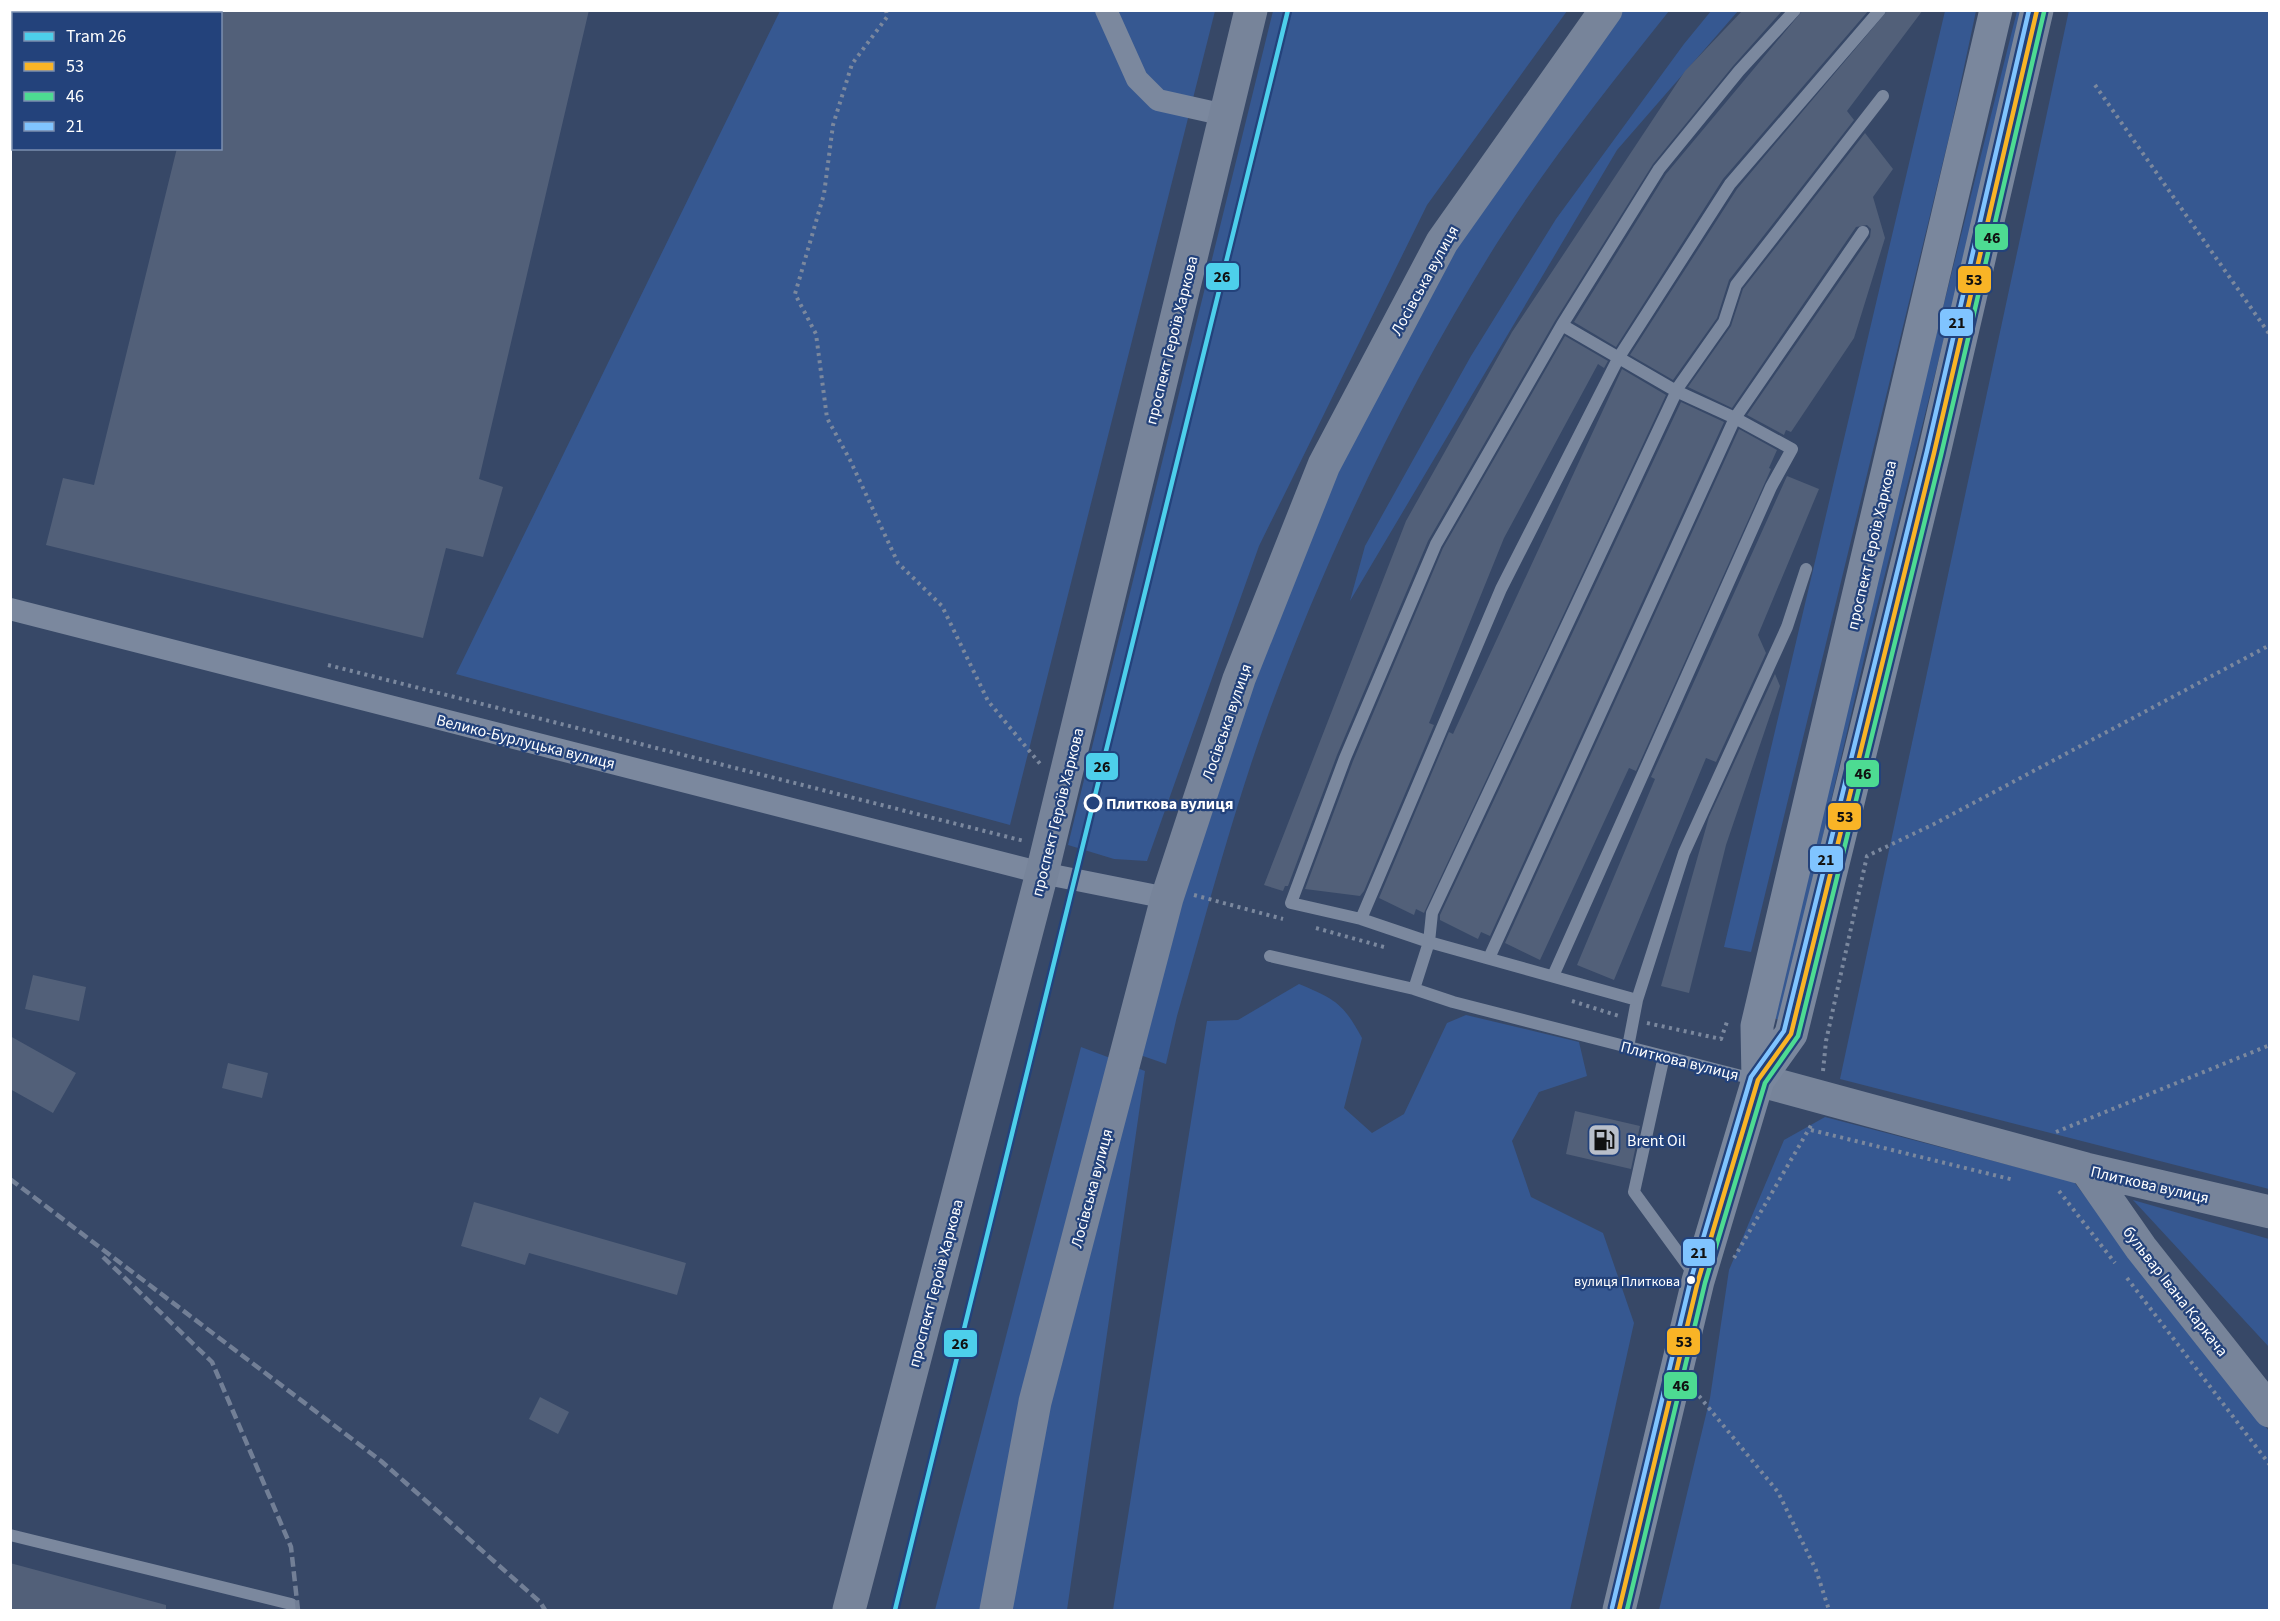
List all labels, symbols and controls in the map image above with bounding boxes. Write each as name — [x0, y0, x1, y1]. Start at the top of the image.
legend — [12, 12, 222, 150]
text: Tram 26 — [66, 24, 126, 49]
text: 53 — [66, 54, 84, 79]
text: 46 — [66, 84, 84, 109]
text: 21 — [66, 114, 84, 139]
street label: Лосівська вулиця — [1386, 222, 1464, 339]
line badge: 46 — [1974, 223, 2009, 251]
text: 46 — [1984, 227, 2000, 249]
street label: проспект Героїв Харкова — [1140, 254, 1204, 427]
line badge: 26 — [1205, 262, 1240, 291]
line badge: 53 — [1957, 265, 1992, 294]
text: 26 — [1214, 266, 1230, 288]
text: 53 — [1966, 269, 1982, 291]
line badge: 21 — [1939, 308, 1974, 337]
text: 21 — [1949, 312, 1965, 334]
street label: проспект Героїв Харкова — [1842, 458, 1902, 632]
street label: Лосівська вулиця — [1197, 661, 1257, 784]
street label: Велико-Бурлуцька вулиця — [434, 709, 617, 775]
street label: проспект Героїв Харкова — [1026, 726, 1090, 899]
line badge: 26 — [1085, 752, 1119, 781]
text: 26 — [1094, 756, 1110, 778]
line badge: 46 — [1845, 759, 1880, 788]
text: 46 — [1855, 763, 1871, 785]
place label: Плиткова вулиця — [1106, 793, 1233, 815]
marker: Плиткова вулиця — [1084, 794, 1102, 812]
line badge: 53 — [1827, 802, 1862, 831]
text: 53 — [1837, 806, 1853, 828]
line badge: 21 — [1809, 845, 1844, 873]
text: 21 — [1818, 849, 1834, 871]
street label: Плиткова вулиця — [1618, 1036, 1741, 1086]
fuel station icon: Brent Oil — [1586, 1122, 1622, 1158]
street label: Лосівська вулиця — [1065, 1126, 1118, 1250]
place label: Brent Oil — [1627, 1130, 1686, 1152]
street label: Плиткова вулиця — [2088, 1161, 2211, 1209]
street label: проспект Героїв Харкова — [903, 1197, 969, 1370]
street label: бульвар Івана Каркача — [2117, 1222, 2233, 1361]
line badge: 21 — [1682, 1238, 1716, 1267]
text: 21 — [1691, 1242, 1707, 1264]
place label: вулиця Плиткова — [1574, 1272, 1680, 1292]
marker: вулиця Плиткова — [1685, 1274, 1697, 1286]
line badge: 53 — [1666, 1327, 1701, 1356]
line badge: 26 — [943, 1329, 978, 1358]
text: 53 — [1676, 1331, 1692, 1353]
text: 26 — [952, 1333, 968, 1355]
line badge: 46 — [1663, 1371, 1698, 1400]
text: 46 — [1673, 1375, 1689, 1397]

